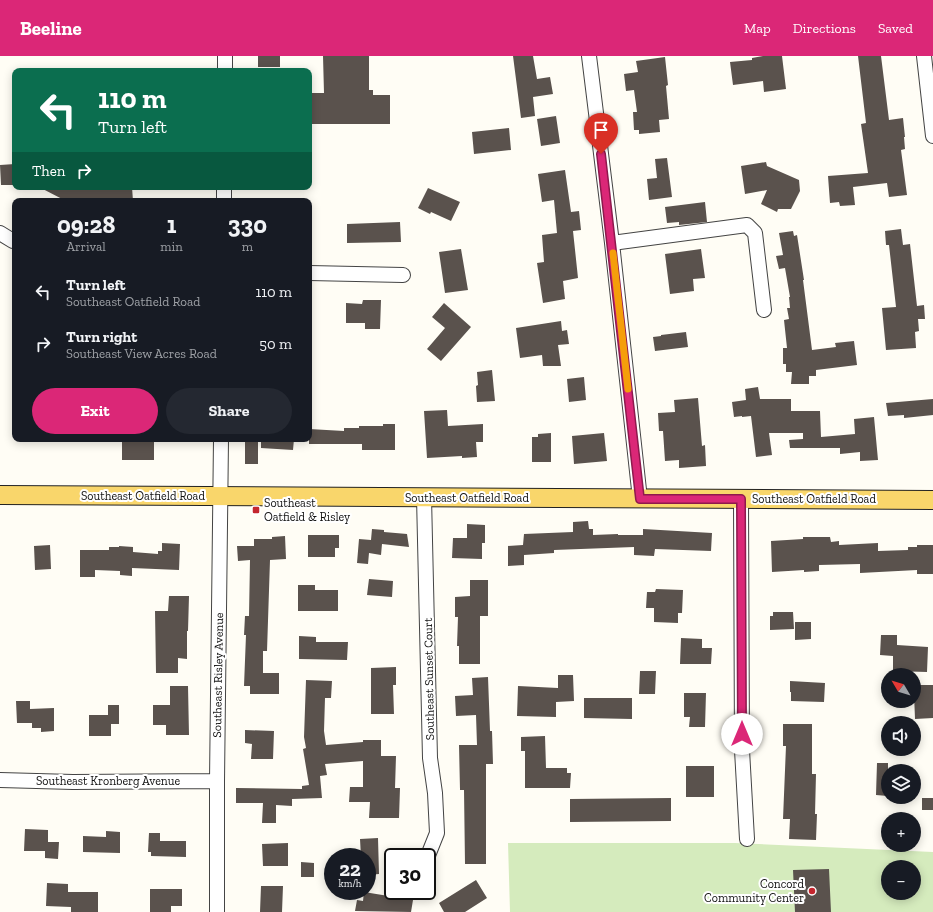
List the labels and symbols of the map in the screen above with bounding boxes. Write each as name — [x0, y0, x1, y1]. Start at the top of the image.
pin — [584, 113, 618, 154]
street label: Southeast Oatfield Road — [81, 489, 205, 503]
street label: Southeast Oatfield Road — [405, 491, 529, 505]
street label: Southeast Oatfield Road — [752, 492, 876, 506]
place label: Southeast Oatfield & Risley — [264, 496, 351, 524]
marker: Southeast Oatfield & Risley — [251, 505, 261, 515]
street label: Southeast Risley Avenue — [210, 612, 226, 738]
street label: Southeast Sunset Court — [421, 617, 437, 740]
north arrow — [881, 668, 921, 708]
position arrow — [721, 713, 763, 755]
street label: Southeast Kronberg Avenue — [36, 774, 180, 788]
speed limit sign: 30 — [384, 848, 436, 900]
place label: Concord Community Center — [704, 877, 804, 905]
marker: Concord Community Center — [807, 886, 817, 896]

